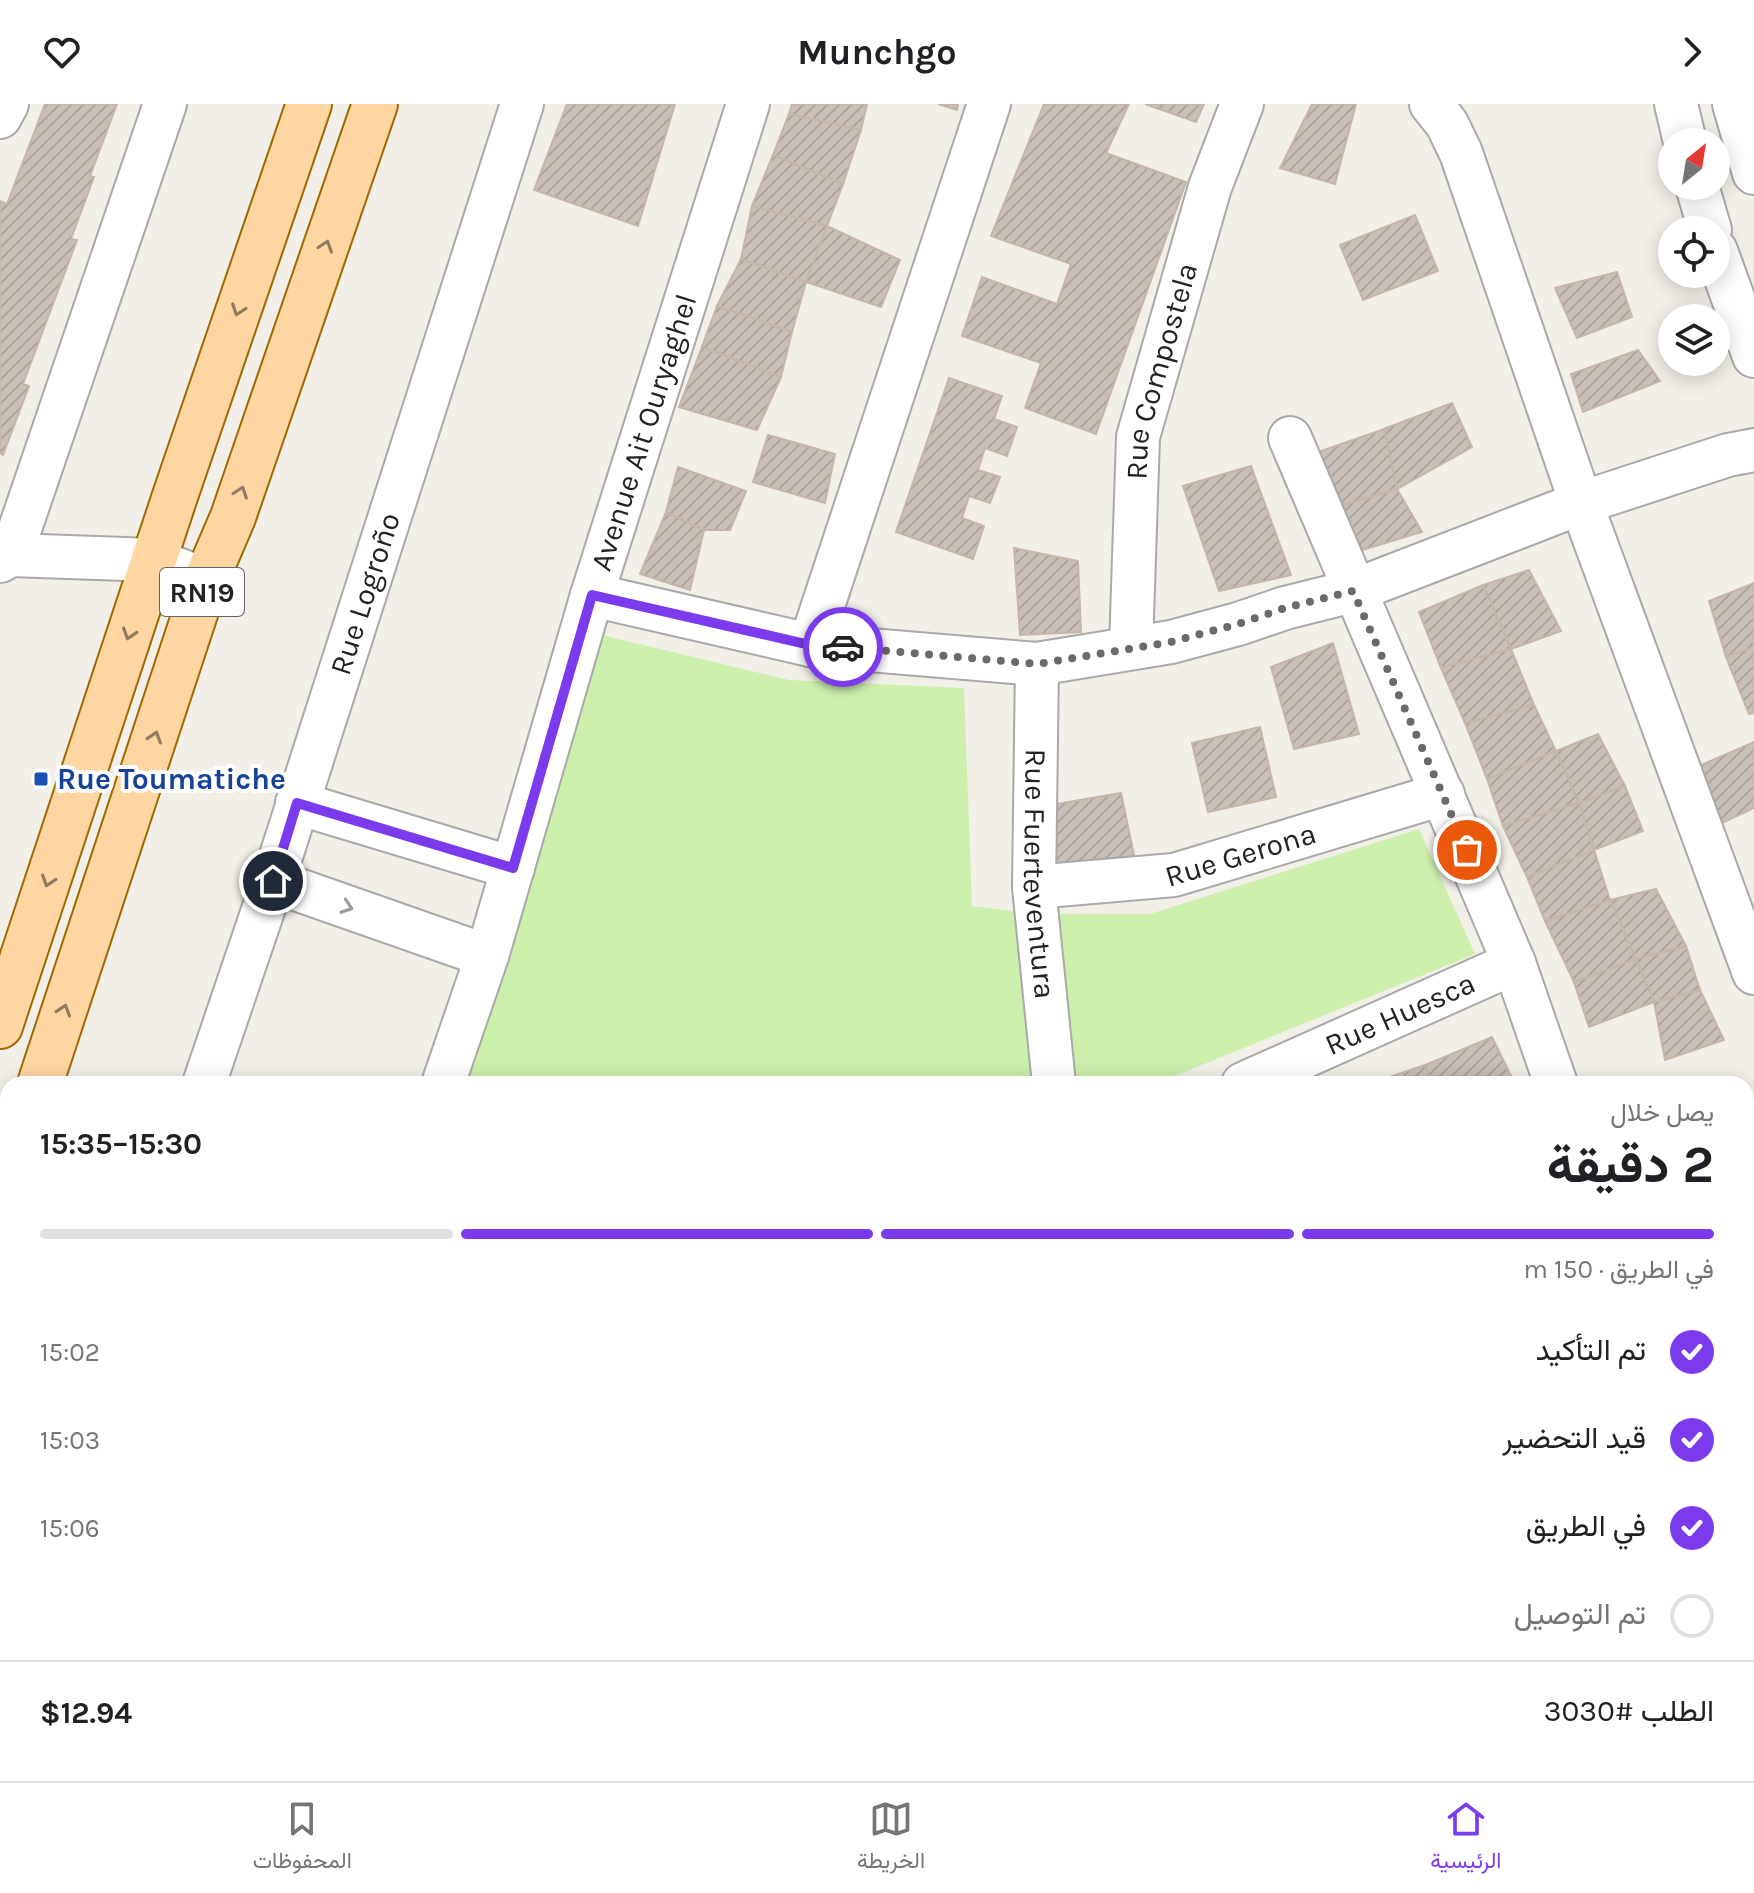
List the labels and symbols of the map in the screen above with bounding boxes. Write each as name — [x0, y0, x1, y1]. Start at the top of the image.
north arrow — [1658, 128, 1730, 200]
one-way arrow — [317, 240, 333, 254]
street label: Rue Compostela — [1119, 259, 1205, 480]
street label: Avenue Ait Ouryaghel — [583, 290, 704, 575]
one-way arrow — [232, 303, 248, 317]
one-way arrow — [232, 485, 248, 499]
street label: Rue Logroño — [322, 508, 408, 679]
road number: RN19 — [160, 568, 244, 616]
courier — [803, 607, 883, 687]
one-way arrow — [123, 626, 139, 640]
one-way arrow — [145, 730, 161, 744]
street label: Rue Fuerteventura — [1016, 748, 1063, 1001]
place label: Rue Toumatiche — [57, 761, 286, 797]
marker: Rue Toumatiche — [32, 770, 50, 788]
street label: Rue Gerona — [1161, 815, 1320, 895]
pin — [1433, 816, 1501, 884]
pin — [239, 847, 307, 915]
one-way arrow — [41, 873, 57, 887]
one-way arrow — [339, 897, 353, 914]
street label: Rue Huesca — [1319, 965, 1481, 1063]
one-way arrow — [55, 1004, 71, 1018]

